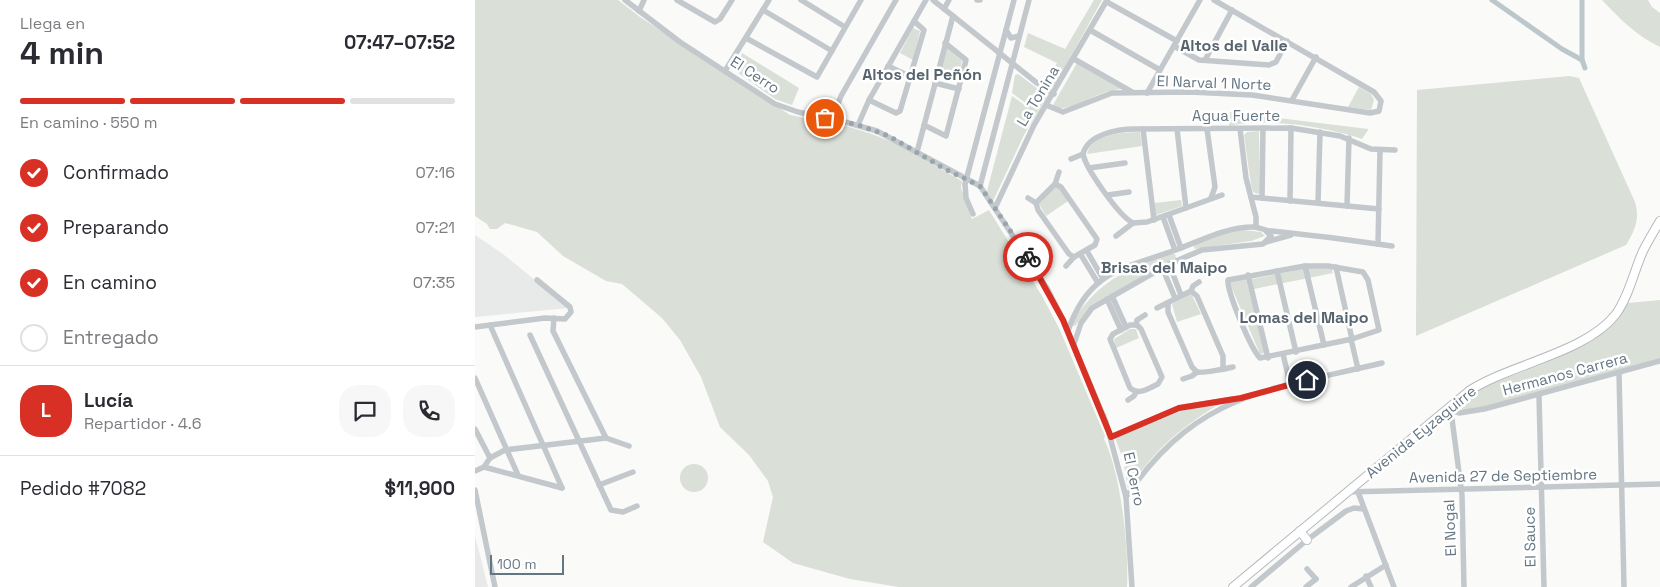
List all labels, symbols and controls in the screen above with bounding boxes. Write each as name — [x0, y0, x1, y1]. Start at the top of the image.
text: Llega en — [20, 13, 85, 34]
text: 07:47–07:52 — [344, 30, 455, 55]
text: 4 min — [20, 33, 104, 73]
district label: Altos del Valle — [1180, 35, 1288, 56]
street label: El Cerro — [727, 52, 783, 97]
street label: La Tonina — [1012, 62, 1063, 130]
district label: Altos del Peñón — [862, 64, 982, 85]
street label: El Narval 1 Norte — [1156, 71, 1272, 94]
pin — [804, 97, 846, 139]
icon: bag — [811, 104, 839, 132]
street label: Agua Fuerte — [1192, 106, 1280, 125]
text: En camino · 550 m — [20, 112, 158, 133]
icon: check — [20, 159, 48, 187]
text: Confirmado — [63, 160, 169, 185]
text: 07:16 — [415, 162, 455, 183]
icon: check — [20, 214, 48, 242]
text: Preparando — [63, 215, 169, 240]
text: 07:21 — [416, 217, 455, 238]
courier — [1003, 232, 1053, 282]
icon: bike — [1014, 243, 1042, 271]
district label: Brisas del Maipo — [1101, 257, 1227, 278]
icon: check — [20, 269, 48, 297]
text: En camino — [63, 270, 157, 295]
text: 07:35 — [413, 272, 455, 293]
district label: Lomas del Maipo — [1239, 307, 1369, 328]
text: Entregado — [63, 325, 159, 350]
street label: Hermanos Carrera — [1500, 348, 1630, 399]
pin — [1286, 359, 1328, 401]
icon: home — [1293, 366, 1321, 394]
street label: Avenida Eyzaguirre — [1361, 381, 1480, 482]
button: chat — [339, 385, 391, 437]
button: phone — [403, 385, 455, 437]
text: Lucía — [84, 388, 133, 413]
text: L — [41, 398, 51, 423]
text: Repartidor · 4.6 — [84, 413, 202, 434]
street label: El Cerro — [1120, 450, 1149, 508]
street label: Avenida 27 de Septiembre — [1409, 464, 1597, 487]
text: Pedido #7082 — [20, 476, 146, 501]
text: $11,900 — [384, 476, 455, 501]
street label: El Nogal — [1439, 499, 1460, 557]
street label: El Sauce — [1519, 506, 1540, 567]
scale bar — [490, 552, 564, 575]
text: 100 m — [497, 555, 536, 573]

